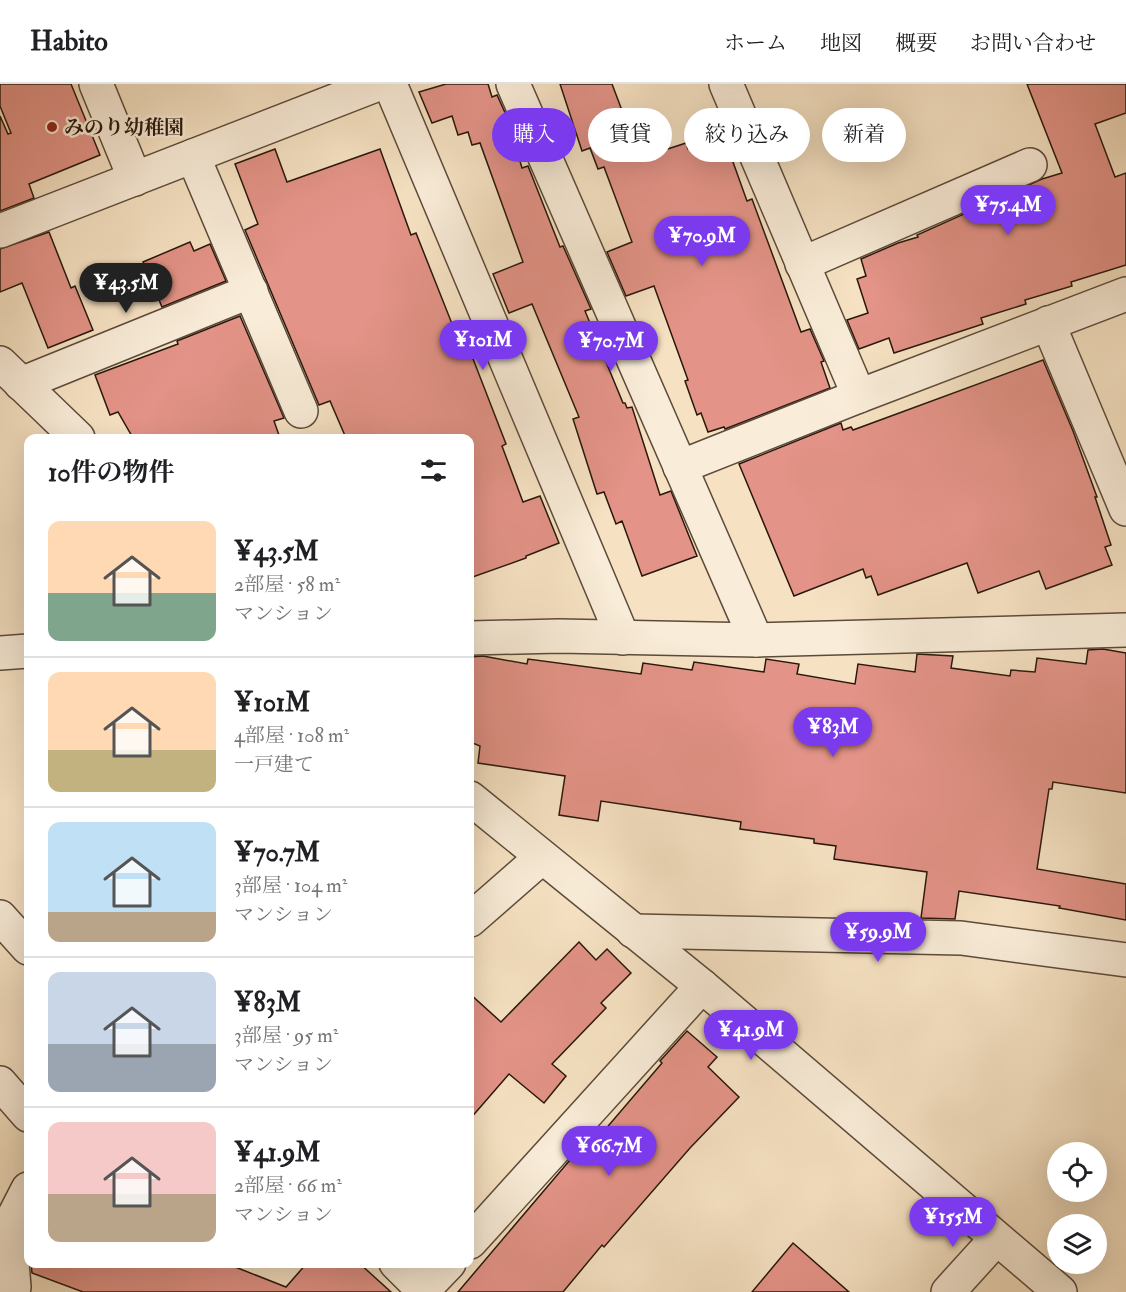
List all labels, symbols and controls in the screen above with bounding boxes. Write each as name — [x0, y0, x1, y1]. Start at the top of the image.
text: Habito — [30, 24, 108, 59]
text: ホーム — [724, 30, 787, 57]
text: 地図 — [820, 30, 862, 57]
text: 概要 — [895, 30, 937, 57]
text: お問い合わせ — [970, 30, 1096, 57]
chip: 購入 — [492, 108, 576, 162]
chip: 賃貸 — [588, 108, 672, 162]
chip: 絞り込み — [684, 108, 810, 162]
chip: 新着 — [822, 108, 906, 162]
place label: みのり幼稚園 — [64, 115, 184, 140]
marker: みのり幼稚園 — [45, 120, 59, 134]
pin: ¥75.4M — [959, 185, 1057, 236]
text: ¥75.4M — [975, 192, 1041, 217]
pin: ¥70.9M — [653, 216, 751, 267]
text: ¥70.9M — [668, 223, 736, 248]
pin: ¥43.5M — [77, 263, 175, 314]
text: ¥43.5M — [93, 270, 159, 295]
pin: ¥101M — [441, 320, 525, 371]
pin: ¥70.7M — [562, 321, 660, 372]
text: ¥101M — [454, 327, 512, 352]
text: ¥70.7M — [578, 328, 644, 353]
icon: filters — [417, 454, 450, 487]
text: 10件の物件 — [48, 457, 174, 489]
text: ¥43.5M — [234, 536, 319, 568]
icon: home — [96, 545, 168, 617]
text: 2部屋 · 58 m² — [234, 572, 340, 597]
text: マンション — [234, 601, 333, 626]
text: ¥101M — [234, 687, 310, 719]
icon: home — [96, 696, 168, 768]
pin: ¥83M — [797, 707, 869, 758]
text: ¥83M — [807, 714, 859, 739]
text: 4部屋 · 108 m² — [234, 723, 349, 748]
text: 一戸建て — [234, 752, 314, 777]
text: ¥70.7M — [234, 837, 320, 869]
icon: home — [96, 846, 168, 918]
text: 3部屋 · 104 m² — [234, 873, 347, 898]
text: マンション — [234, 902, 333, 927]
pin: ¥59.9M — [829, 912, 927, 963]
text: ¥59.9M — [844, 919, 912, 944]
text: ¥83M — [234, 987, 301, 1019]
icon: home — [96, 996, 168, 1068]
pin: ¥41.9M — [702, 1010, 800, 1061]
text: ¥41.9M — [718, 1017, 784, 1042]
text: 3部屋 · 95 m² — [234, 1023, 338, 1048]
text: マンション — [234, 1052, 333, 1077]
pin: ¥66.7M — [560, 1126, 658, 1177]
text: ¥66.7M — [576, 1133, 642, 1158]
text: ¥41.9M — [234, 1137, 320, 1169]
map controls — [1047, 1142, 1107, 1274]
button: locate — [1047, 1142, 1107, 1202]
icon: home — [96, 1146, 168, 1218]
text: 2部屋 · 66 m² — [234, 1173, 342, 1198]
pin: ¥155M — [911, 1197, 995, 1248]
text: マンション — [234, 1202, 333, 1227]
text: ¥155M — [923, 1204, 983, 1229]
button: layers — [1047, 1214, 1107, 1274]

